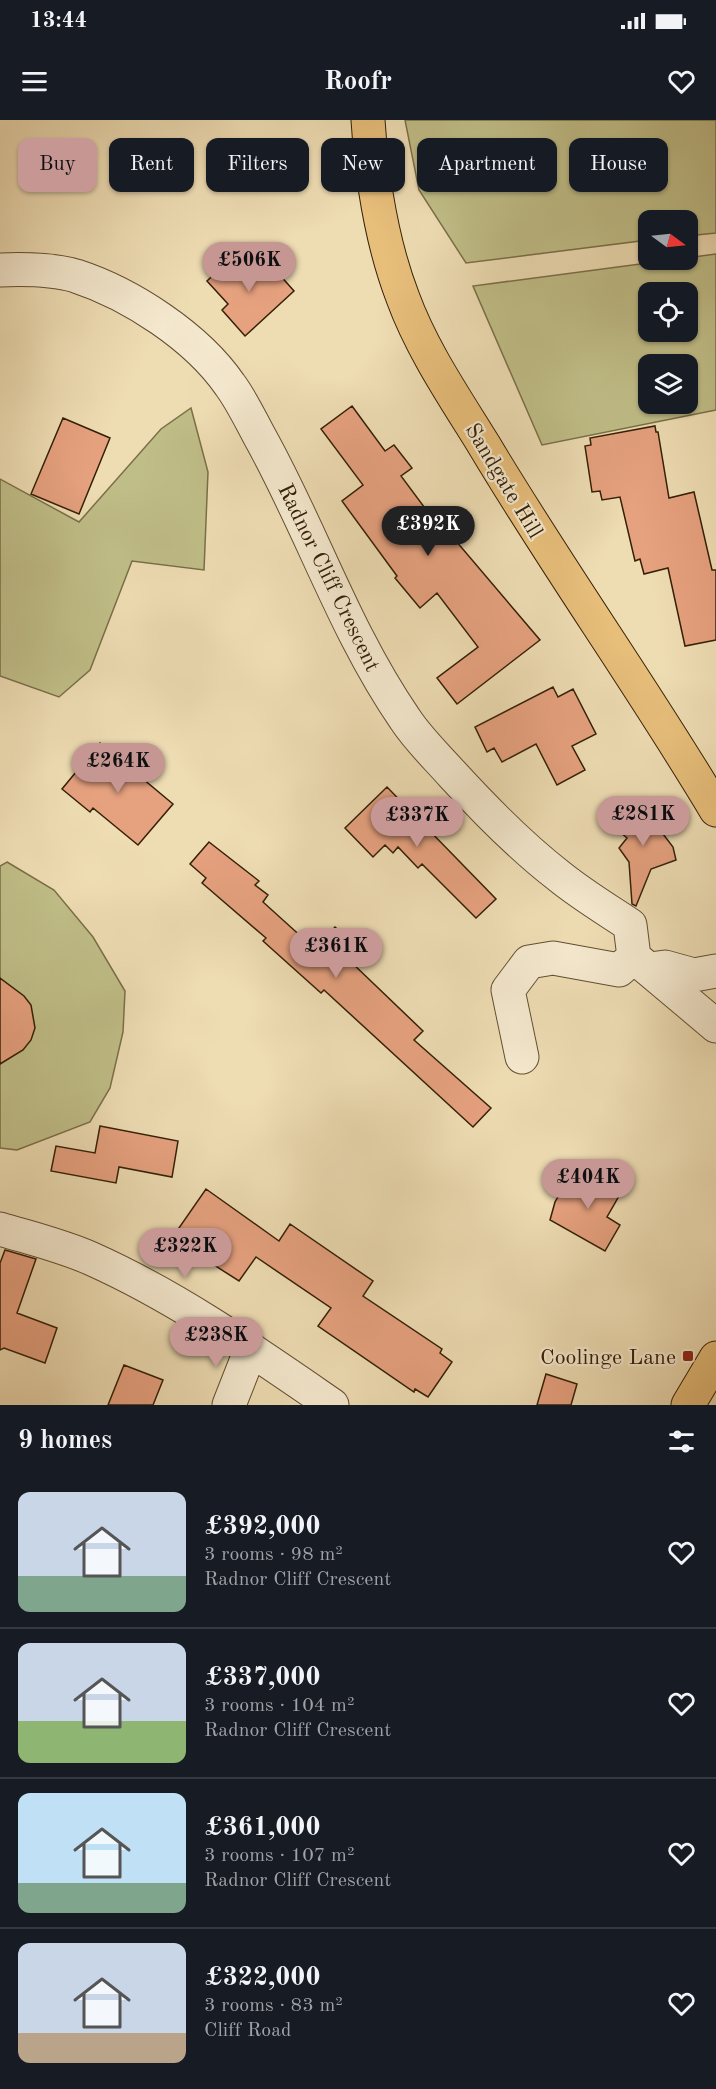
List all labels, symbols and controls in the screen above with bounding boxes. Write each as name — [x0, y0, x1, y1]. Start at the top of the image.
text: 13:44 — [30, 10, 87, 32]
icon: menu — [18, 65, 51, 98]
icon: heart — [665, 65, 698, 98]
text: Roofr — [324, 68, 392, 95]
chip: Buy — [18, 138, 97, 192]
chip: Rent — [109, 138, 194, 192]
chip: Filters — [206, 138, 309, 192]
chip: New — [321, 138, 405, 192]
chip: Apartment — [417, 138, 557, 192]
chip: House — [569, 138, 668, 192]
north arrow — [638, 210, 698, 270]
map controls — [638, 210, 698, 414]
pin: £506K — [207, 242, 291, 293]
text: £506K — [217, 251, 281, 271]
button: locate — [638, 282, 698, 342]
button: layers — [638, 354, 698, 414]
street label: Sandgate Hill — [460, 420, 546, 542]
street label: Radnor Cliff Crescent — [273, 480, 383, 675]
pin: £392K — [386, 506, 470, 557]
text: £392K — [396, 515, 460, 535]
pin: £264K — [76, 743, 160, 794]
text: £264K — [86, 752, 150, 772]
pin: £281K — [601, 796, 685, 847]
pin: £337K — [375, 797, 459, 848]
text: £281K — [611, 805, 675, 825]
text: £337K — [385, 806, 449, 826]
pin: £361K — [294, 928, 378, 979]
text: £361K — [304, 937, 368, 957]
pin: £404K — [546, 1159, 630, 1210]
text: £404K — [556, 1168, 620, 1188]
pin: £322K — [143, 1228, 227, 1279]
text: £322K — [153, 1237, 217, 1257]
pin: £238K — [174, 1317, 258, 1368]
text: £238K — [184, 1326, 248, 1346]
place label: Coolinge Lane — [540, 1347, 676, 1369]
marker: Coolinge Lane — [681, 1349, 695, 1363]
icon: filters — [665, 1425, 698, 1458]
text: 9 homes — [18, 1428, 112, 1454]
text: £392,000 — [204, 1514, 320, 1540]
icon: home — [66, 1516, 138, 1588]
icon: heart — [665, 1536, 698, 1569]
text: 3 rooms · 98 m² — [204, 1545, 343, 1565]
text: Radnor Cliff Crescent — [204, 1570, 391, 1590]
text: £337,000 — [204, 1665, 320, 1691]
icon: home — [66, 1667, 138, 1739]
icon: heart — [665, 1687, 698, 1720]
text: 3 rooms · 104 m² — [204, 1696, 354, 1716]
text: Radnor Cliff Crescent — [204, 1721, 391, 1741]
text: £361,000 — [204, 1815, 320, 1841]
icon: home — [66, 1817, 138, 1889]
icon: heart — [665, 1837, 698, 1870]
text: 3 rooms · 107 m² — [204, 1846, 354, 1866]
text: Radnor Cliff Crescent — [204, 1871, 391, 1891]
text: £322,000 — [204, 1965, 320, 1991]
icon: home — [66, 1967, 138, 2039]
icon: heart — [665, 1987, 698, 2020]
text: 3 rooms · 83 m² — [204, 1996, 343, 2016]
text: Cliff Road — [204, 2021, 292, 2041]

